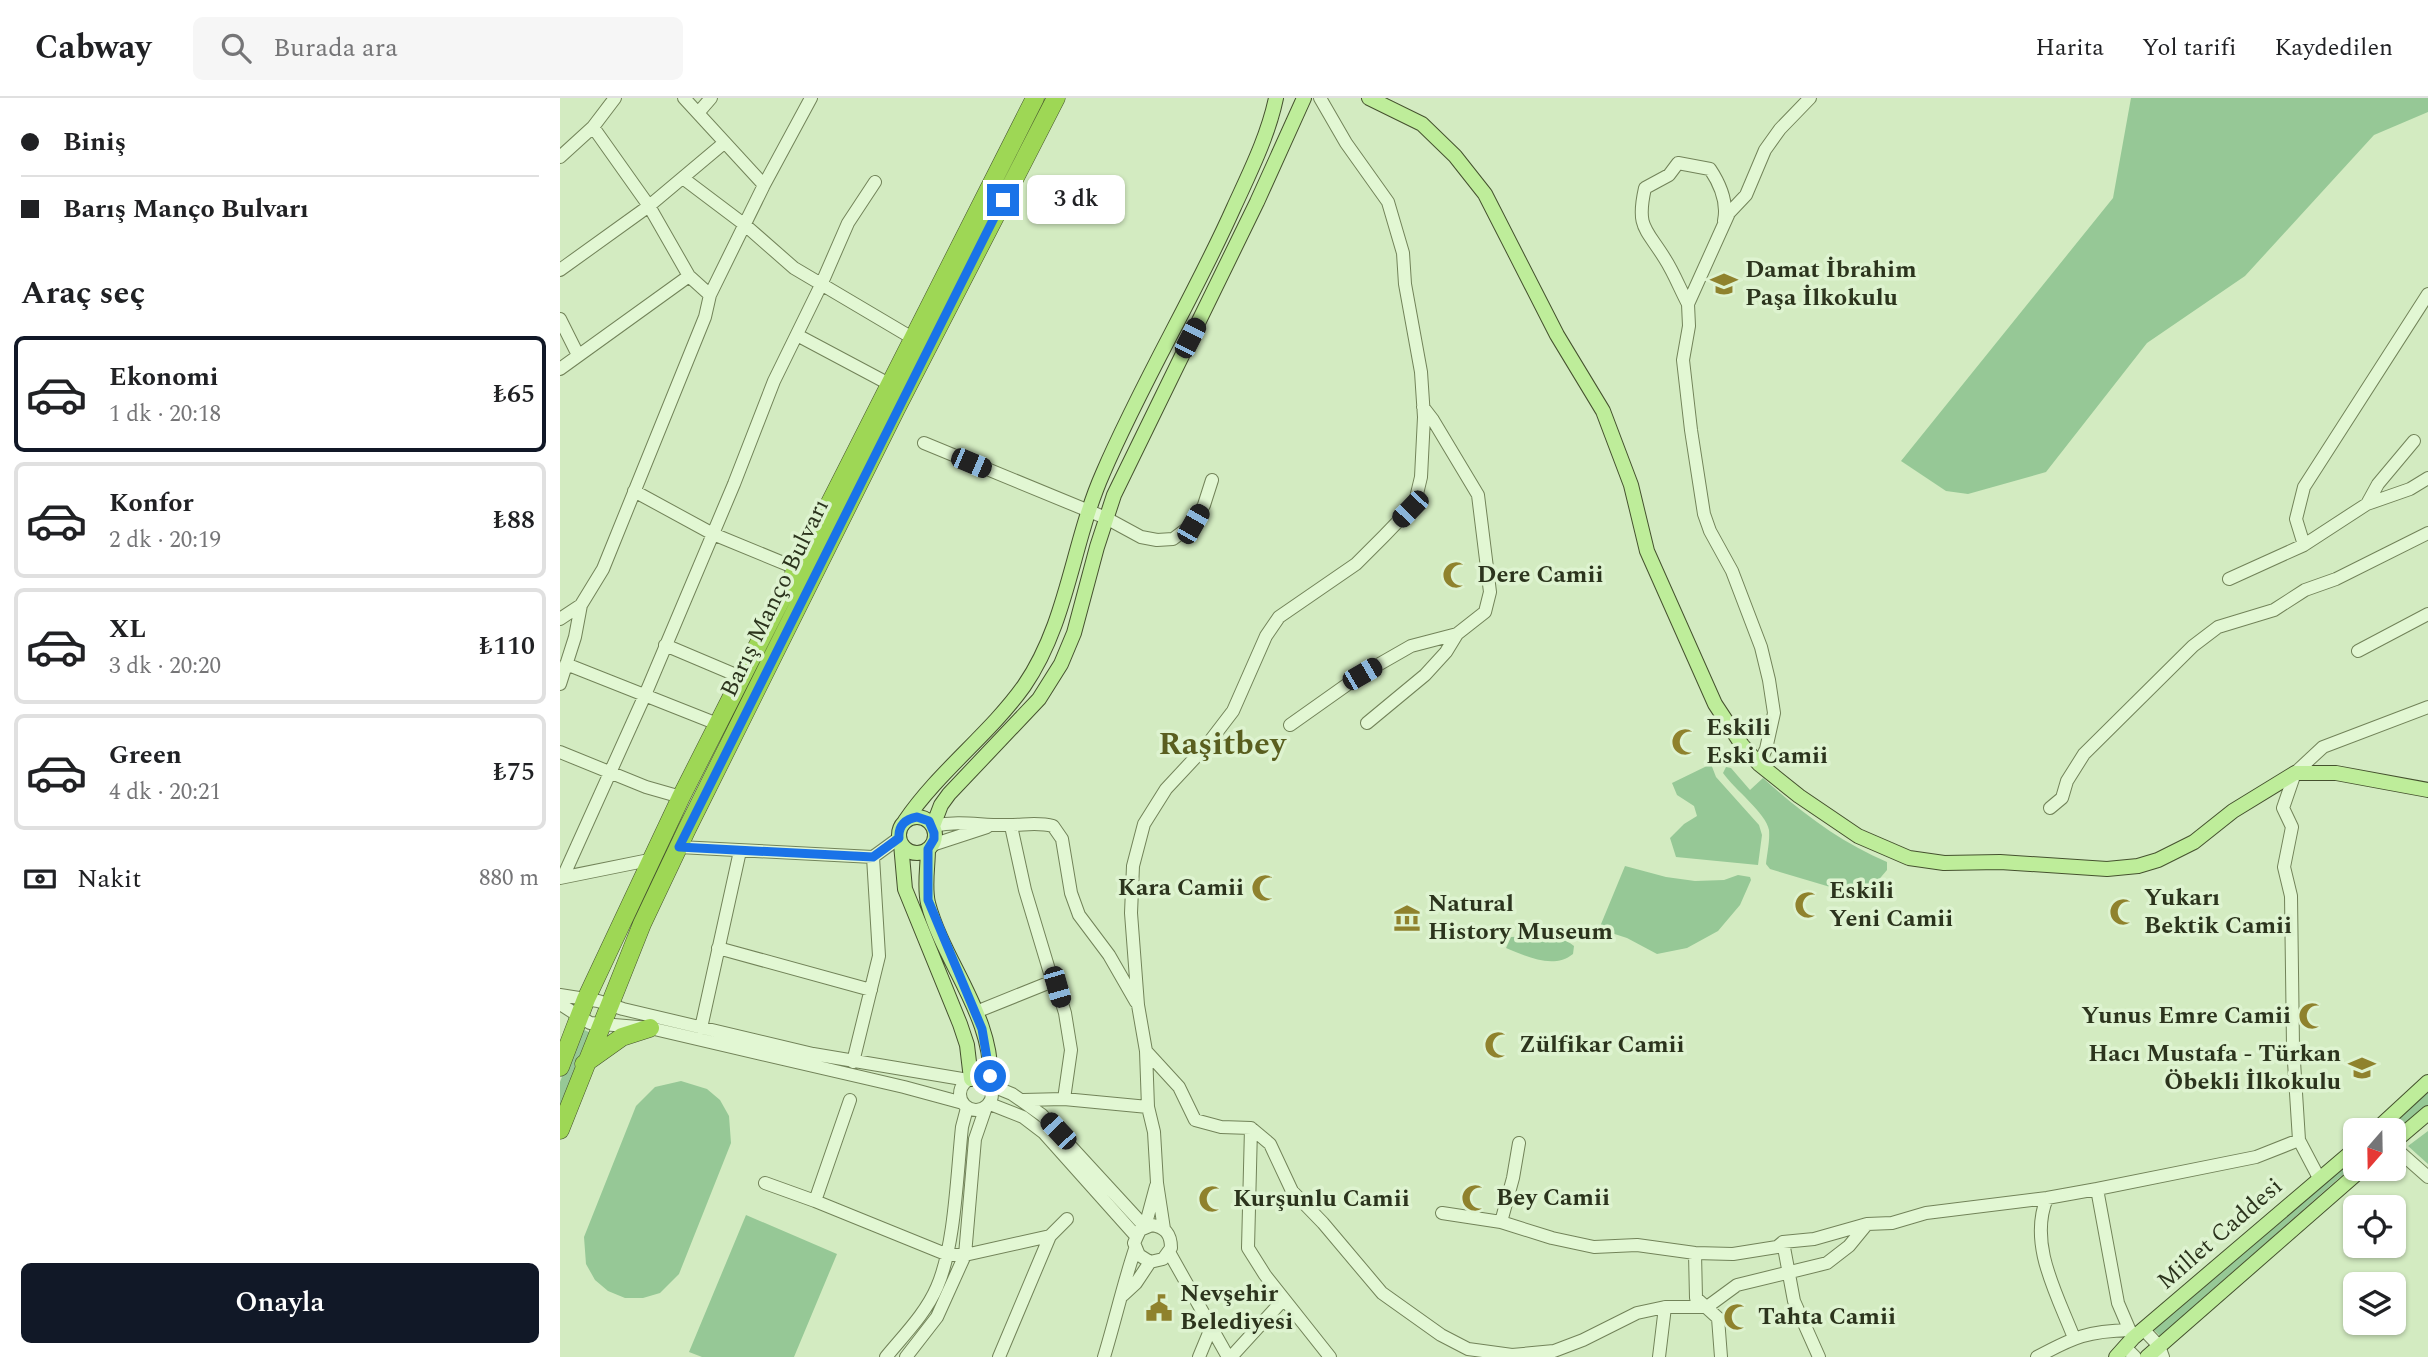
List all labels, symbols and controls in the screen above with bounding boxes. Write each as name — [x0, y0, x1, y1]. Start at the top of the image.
search box — [193, 17, 683, 80]
text: Cabway — [35, 23, 151, 73]
text: Burada ara — [273, 28, 398, 68]
icon: search — [217, 29, 255, 67]
text: Harita — [2035, 30, 2104, 66]
text: Yol tarifi — [2142, 30, 2236, 66]
text: Kaydedilen — [2274, 30, 2393, 66]
text: Biniş — [63, 122, 126, 162]
callout: 3 dk — [1027, 176, 1126, 224]
text: 3 dk — [1054, 182, 1098, 217]
route end — [987, 184, 1019, 216]
text: Barış Manço Bulvarı — [63, 189, 309, 229]
place label: Damat İbrahim Paşa İlkokulu — [1745, 252, 1917, 316]
text: Araç seç — [21, 269, 145, 318]
school or university icon: Damat İbrahim Paşa İlkokulu — [1709, 269, 1739, 299]
car — [1172, 315, 1209, 361]
text: Ekonomi — [109, 357, 218, 397]
icon: car — [25, 363, 88, 426]
text: ₺65 — [493, 374, 535, 414]
text: 1 dk · 20:18 — [109, 397, 221, 432]
car — [948, 445, 995, 481]
text: Konfor — [109, 483, 194, 523]
car — [1388, 487, 1433, 531]
icon: car — [25, 489, 88, 552]
street label: Barış Manço Bulvarı — [711, 493, 839, 703]
text: ₺88 — [493, 500, 535, 540]
car — [1174, 501, 1213, 547]
text: 2 dk · 20:19 — [109, 523, 221, 558]
place label: Dere Camii — [1477, 557, 1603, 593]
mosque icon: Dere Camii — [1441, 560, 1471, 590]
text: XL — [109, 609, 146, 649]
icon: car — [25, 615, 88, 678]
text: ₺110 — [479, 626, 535, 666]
text: 3 dk · 20:20 — [109, 649, 221, 684]
car — [1339, 654, 1386, 694]
place label: Eskili Eski Camii — [1706, 710, 1828, 774]
district label: Raşitbey — [1158, 720, 1287, 769]
mosque icon: Eskili Eski Camii — [1670, 727, 1700, 757]
text: Green — [109, 735, 182, 775]
icon: car — [25, 741, 88, 804]
text: ₺75 — [493, 752, 535, 792]
text: 4 dk · 20:21 — [109, 775, 221, 810]
text: Nakit — [77, 859, 141, 899]
icon: cash — [21, 860, 59, 898]
text: 880 m — [479, 861, 539, 896]
place label: Kara Camii — [1118, 870, 1244, 906]
mosque icon: Kara Camii — [1250, 873, 1280, 903]
place label: Eskili Yeni Camii — [1829, 873, 1953, 937]
place label: Yukarı Bektik Camii — [2144, 880, 2292, 944]
place label: Natural History Museum — [1428, 886, 1613, 950]
mosque icon: Eskili Yeni Camii — [1793, 890, 1823, 920]
mosque icon: Yukarı Bektik Camii — [2108, 897, 2138, 927]
museum icon: Natural History Museum — [1392, 903, 1422, 933]
car — [1042, 964, 1073, 1010]
place label: Yunus Emre Camii — [2081, 998, 2291, 1034]
mosque icon: Yunus Emre Camii — [2297, 1001, 2327, 1031]
place label: Zülfikar Camii — [1519, 1027, 1685, 1063]
mosque icon: Zülfikar Camii — [1483, 1030, 1513, 1060]
place label: Hacı Mustafa - Türkan Öbekli İlkokulu — [2088, 1036, 2341, 1100]
school or university icon: Hacı Mustafa - Türkan Öbekli İlkokulu — [2347, 1053, 2377, 1083]
route start — [974, 1060, 1006, 1092]
car — [1036, 1108, 1081, 1154]
north arrow — [2343, 1118, 2406, 1181]
map controls — [2343, 1118, 2406, 1335]
street label: Millet Caddesi — [2149, 1169, 2291, 1299]
place label: Bey Camii — [1496, 1180, 1610, 1216]
place label: Kurşunlu Camii — [1233, 1181, 1410, 1217]
mosque icon: Bey Camii — [1460, 1183, 1490, 1213]
mosque icon: Kurşunlu Camii — [1197, 1184, 1227, 1214]
button: locate — [2343, 1195, 2406, 1258]
button: Onayla — [21, 1263, 539, 1343]
button: layers — [2343, 1272, 2406, 1335]
place label: Nevşehir Belediyesi — [1180, 1276, 1293, 1340]
public building icon: Nevşehir Belediyesi — [1144, 1293, 1174, 1323]
place label: Tahta Camii — [1758, 1299, 1896, 1335]
mosque icon: Tahta Camii — [1722, 1302, 1752, 1332]

